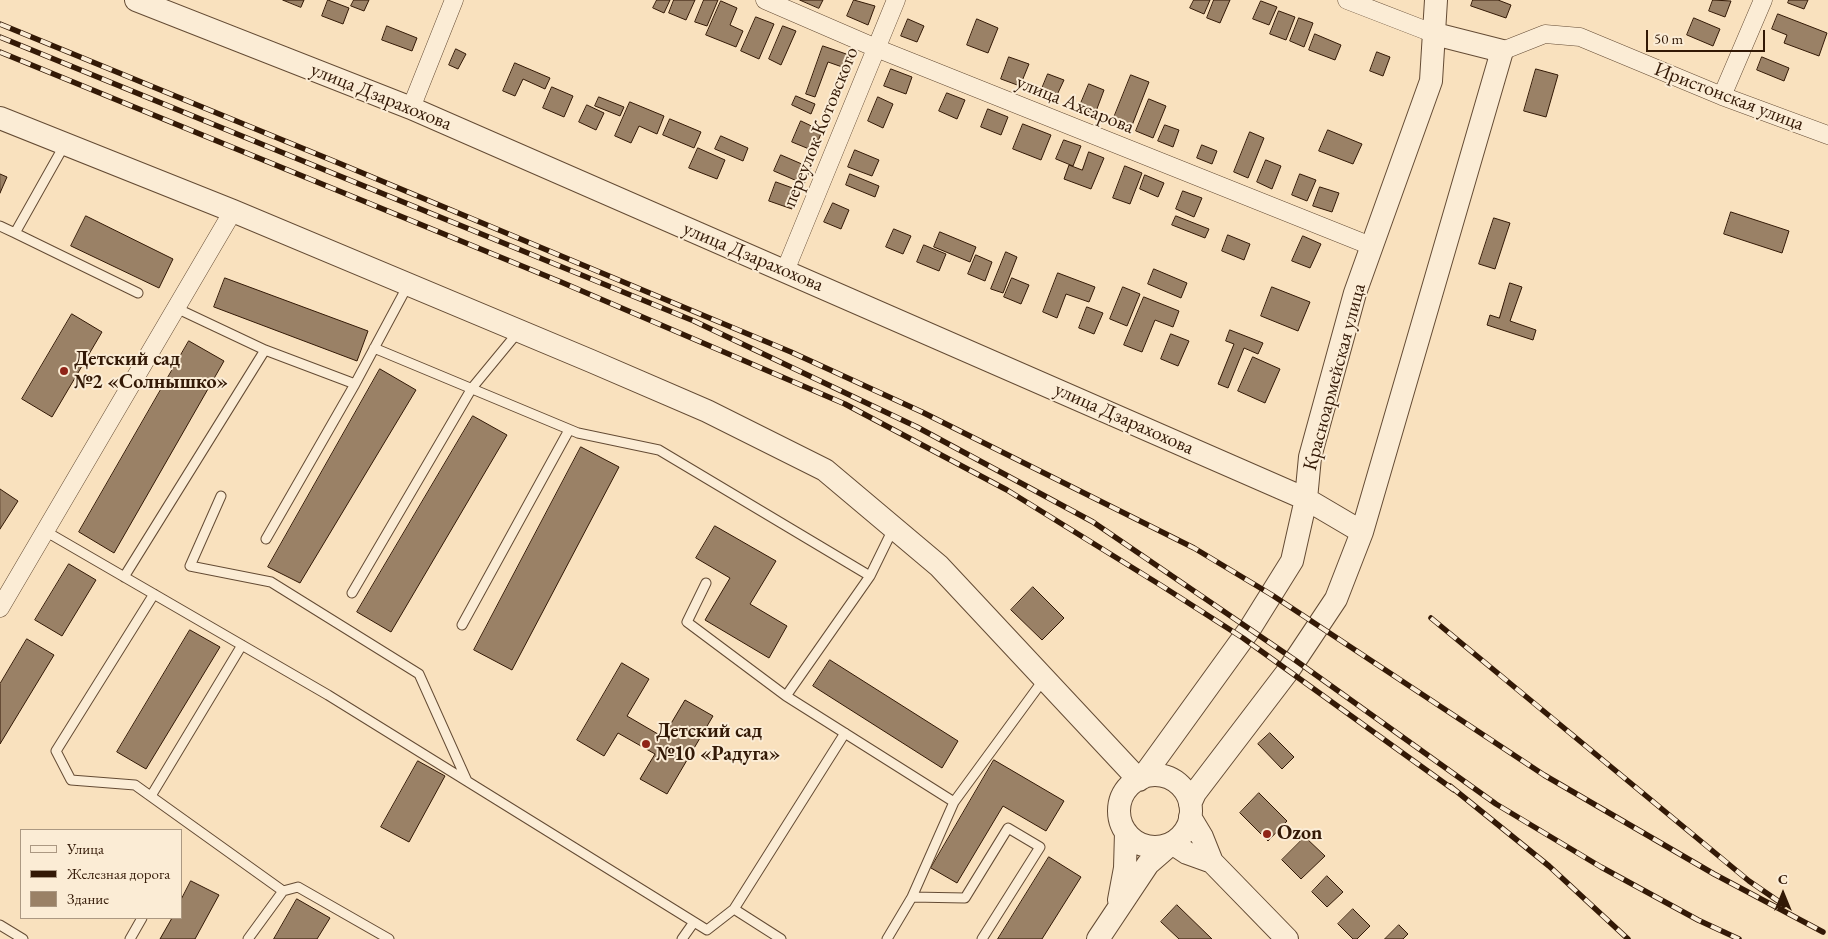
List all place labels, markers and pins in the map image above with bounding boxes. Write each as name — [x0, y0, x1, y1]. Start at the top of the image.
place label: Детский сад №2 «Солнышко» — [74, 348, 228, 395]
marker: Детский сад №2 «Солнышко» — [58, 365, 70, 377]
place label: Детский сад №10 «Радуга» — [656, 720, 781, 767]
marker: Детский сад №10 «Радуга» — [640, 738, 652, 750]
place label: Ozon — [1277, 822, 1322, 846]
marker: Ozon — [1261, 828, 1273, 840]

